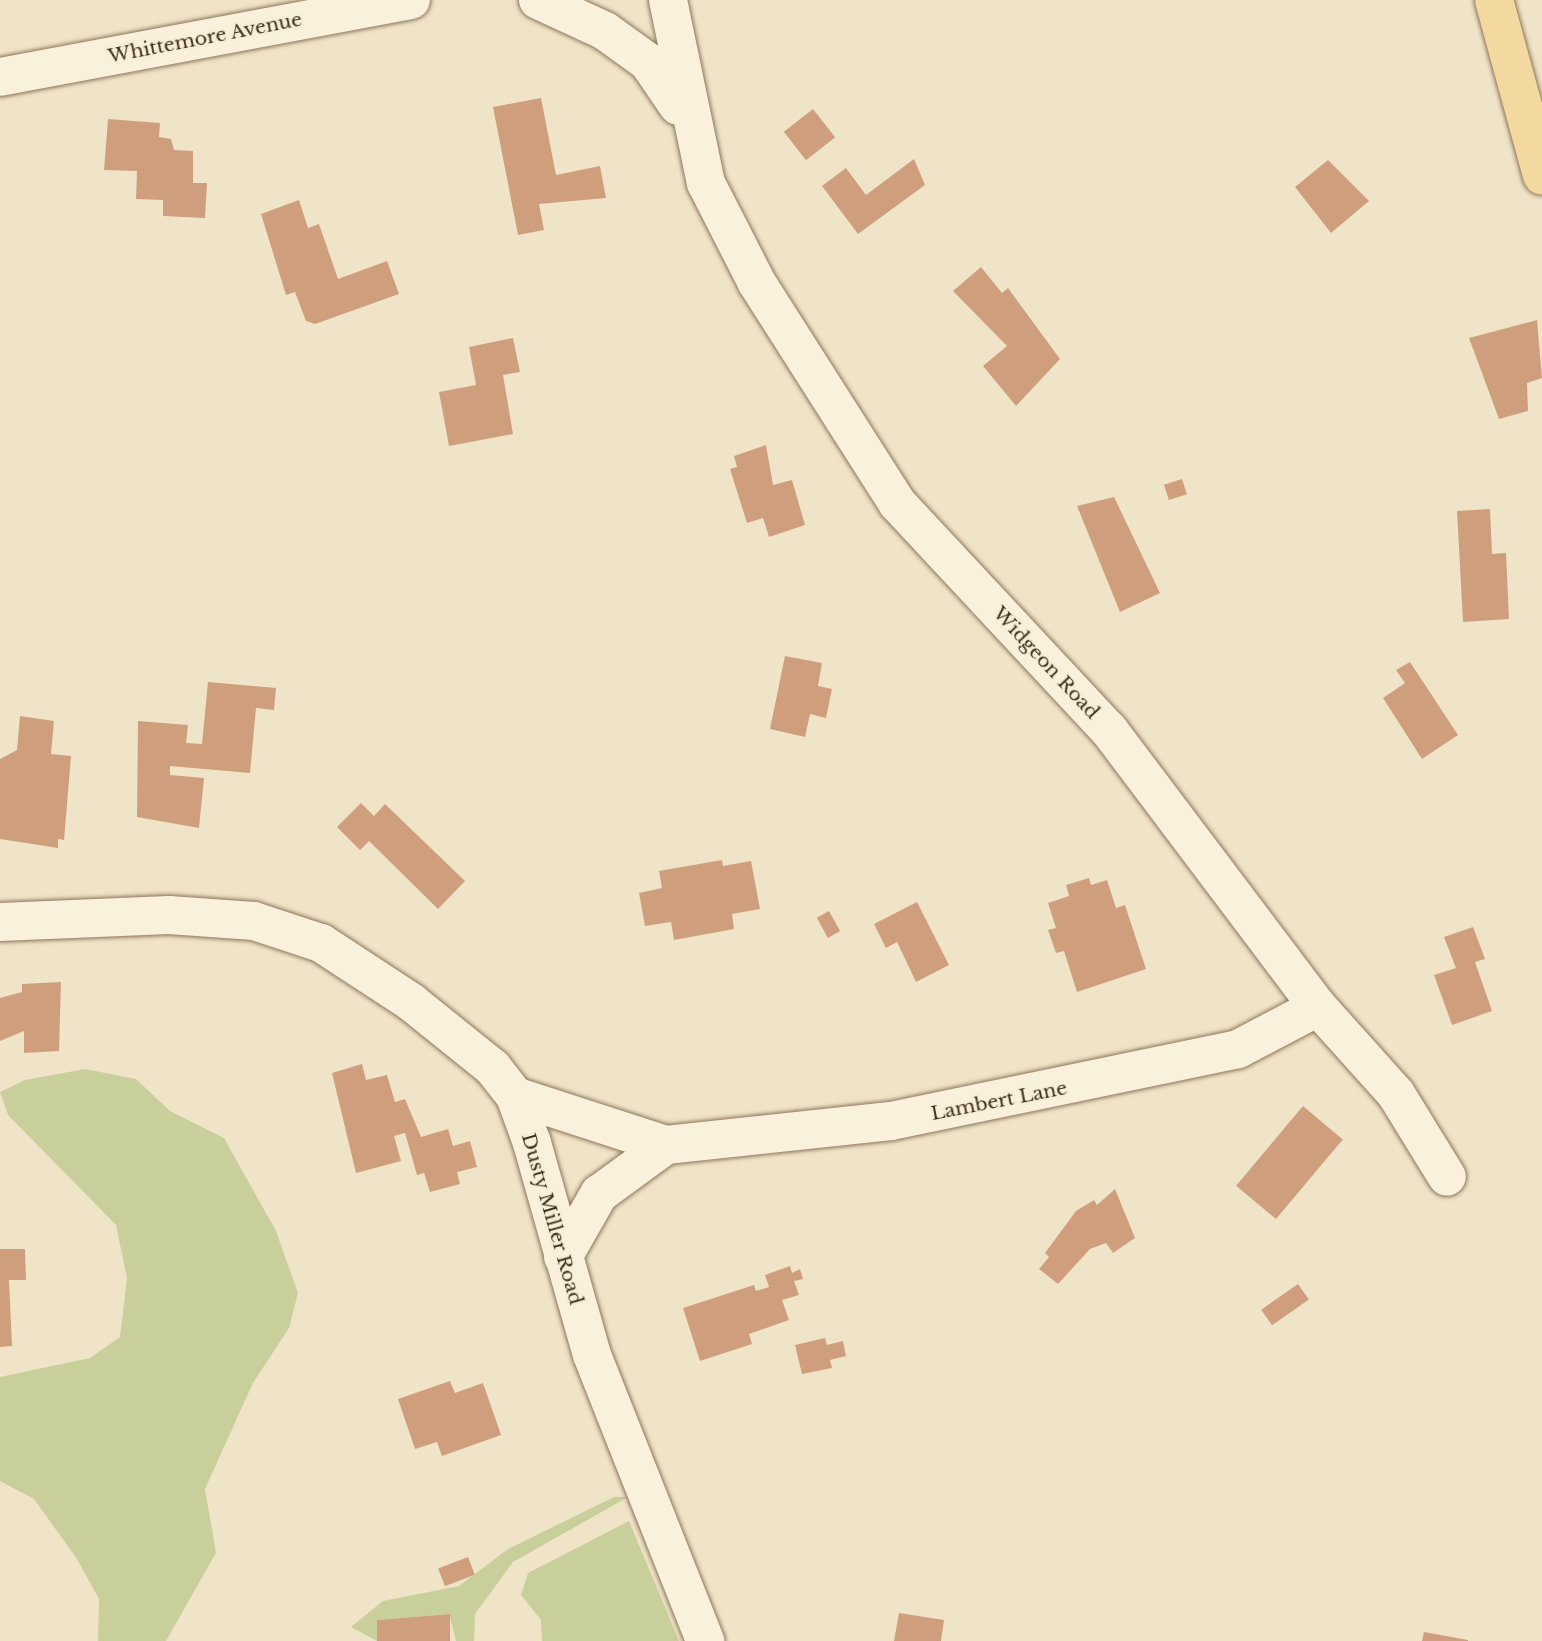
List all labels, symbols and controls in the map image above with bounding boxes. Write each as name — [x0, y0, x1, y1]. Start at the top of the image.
street label: Whittemore Avenue — [106, 8, 304, 68]
street label: Widgeon Road — [988, 602, 1104, 724]
street label: Lambert Lane — [929, 1077, 1069, 1125]
street label: Dusty Miller Road — [516, 1130, 588, 1308]

